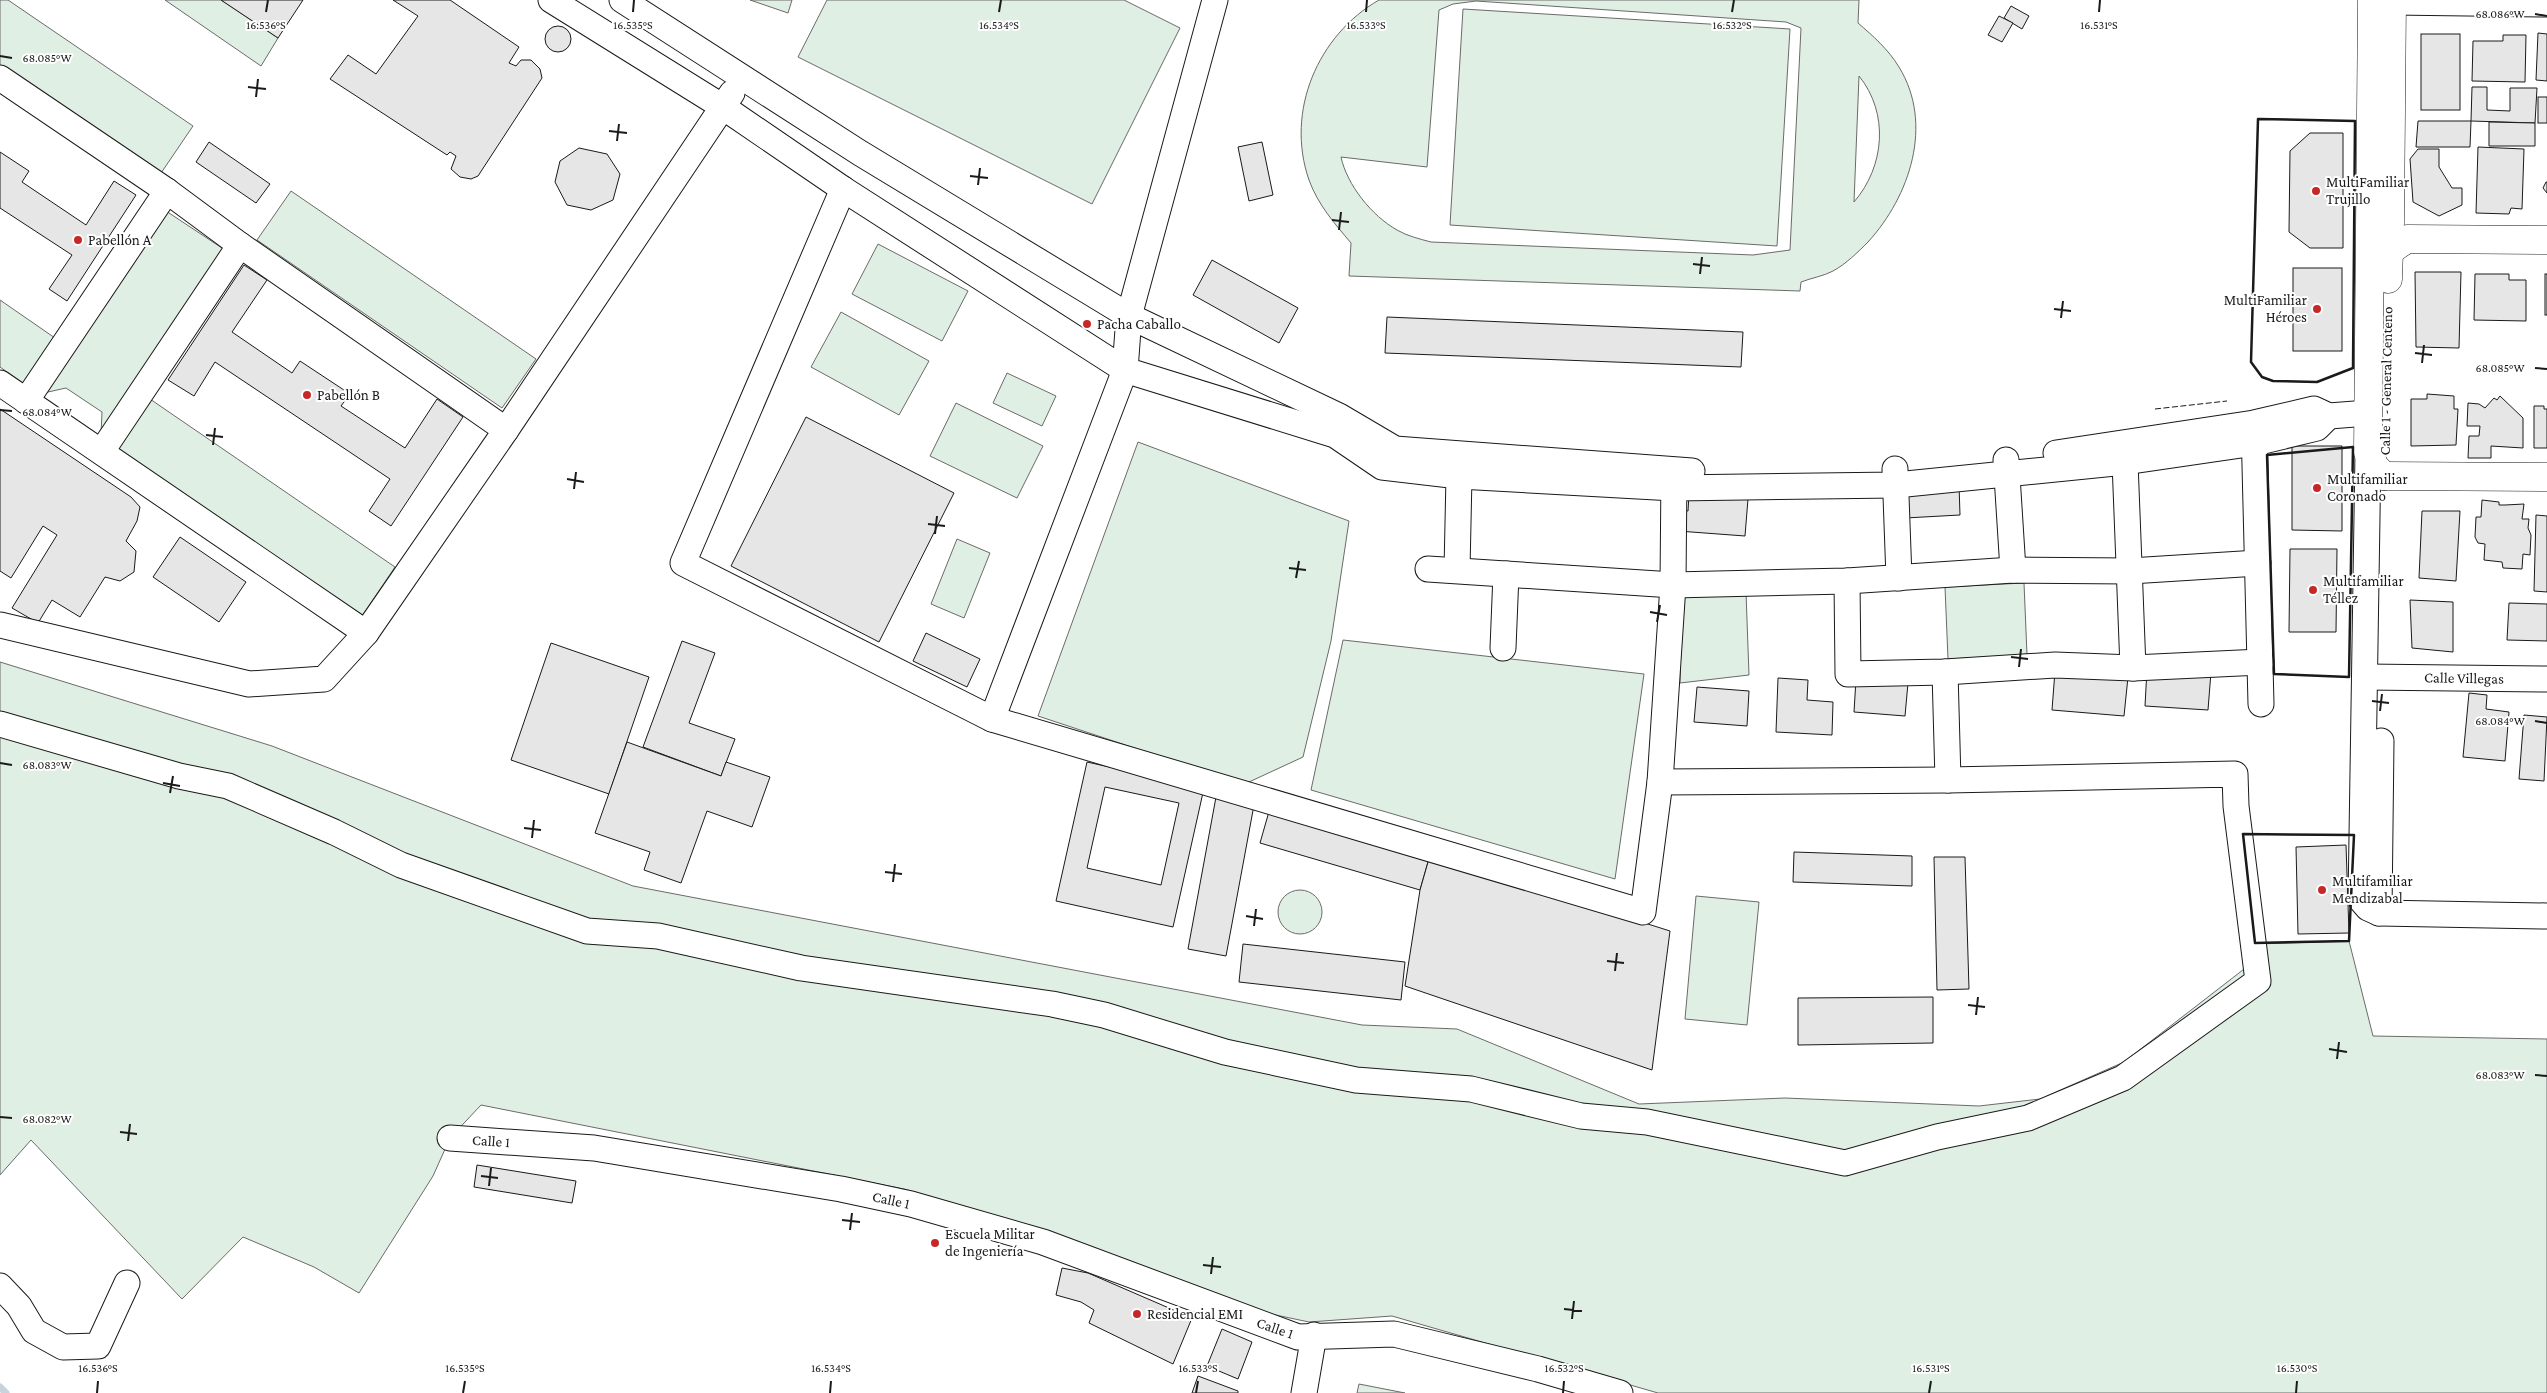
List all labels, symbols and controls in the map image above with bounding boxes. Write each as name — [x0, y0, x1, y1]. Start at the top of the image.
text: 68.086°W — [2475, 7, 2525, 21]
text: 16.536°S — [246, 18, 286, 32]
text: 16.535°S — [613, 18, 653, 32]
text: 16.534°S — [979, 18, 1019, 32]
text: 16.533°S — [1346, 18, 1386, 32]
text: 16.532°S — [1712, 18, 1752, 32]
text: 16.531°S — [2080, 18, 2118, 32]
text: 68.085°W — [23, 51, 71, 65]
place label: MultiFamiliar Trujillo — [2326, 174, 2410, 208]
marker: MultiFamiliar Trujillo — [2310, 185, 2322, 197]
place label: Pabellón A — [88, 232, 152, 248]
marker: Pabellón A — [72, 234, 84, 246]
place label: MultiFamiliar Héroes — [2224, 292, 2308, 325]
marker: MultiFamiliar Héroes — [2311, 303, 2323, 315]
street label: Calle 1 - General Centeno — [2377, 306, 2395, 456]
place label: Pacha Caballo — [1097, 316, 1181, 332]
marker: Pacha Caballo — [1081, 318, 1093, 330]
text: 68.085°W — [2476, 361, 2524, 375]
place label: Pabellón B — [317, 387, 380, 403]
marker: Pabellón B — [301, 389, 313, 401]
text: 68.084°W — [22, 405, 72, 419]
place label: Multifamiliar Coronado — [2327, 471, 2408, 504]
marker: Multifamiliar Coronado — [2311, 482, 2323, 494]
place label: Multifamiliar Téllez — [2323, 573, 2404, 606]
marker: Multifamiliar Téllez — [2307, 584, 2319, 596]
street label: Calle Villegas — [2424, 669, 2504, 688]
text: 68.084°W — [2475, 714, 2525, 728]
text: 68.083°W — [23, 758, 71, 772]
place label: Multifamiliar Mendizabal — [2332, 873, 2413, 906]
marker: Multifamiliar Mendizabal — [2316, 884, 2328, 896]
text: 68.083°W — [2476, 1068, 2524, 1082]
text: 68.082°W — [23, 1112, 71, 1126]
street label: Calle 1 — [471, 1132, 511, 1150]
street label: Calle 1 — [871, 1188, 911, 1212]
place label: Escuela Militar de Ingeniería — [945, 1226, 1036, 1260]
marker: Escuela Militar de Ingeniería — [929, 1237, 941, 1249]
place label: Residencial EMI — [1147, 1306, 1243, 1322]
marker: Residencial EMI — [1131, 1308, 1143, 1320]
street label: Calle 1 — [1254, 1314, 1296, 1342]
text: 16.536°S — [78, 1361, 118, 1375]
text: 16.535°S — [445, 1361, 485, 1375]
text: 16.534°S — [811, 1361, 851, 1375]
text: 16.533°S — [1178, 1361, 1218, 1375]
text: 16.532°S — [1544, 1361, 1584, 1375]
text: 16.531°S — [1912, 1361, 1950, 1375]
text: 16.530°S — [2277, 1361, 2318, 1375]

